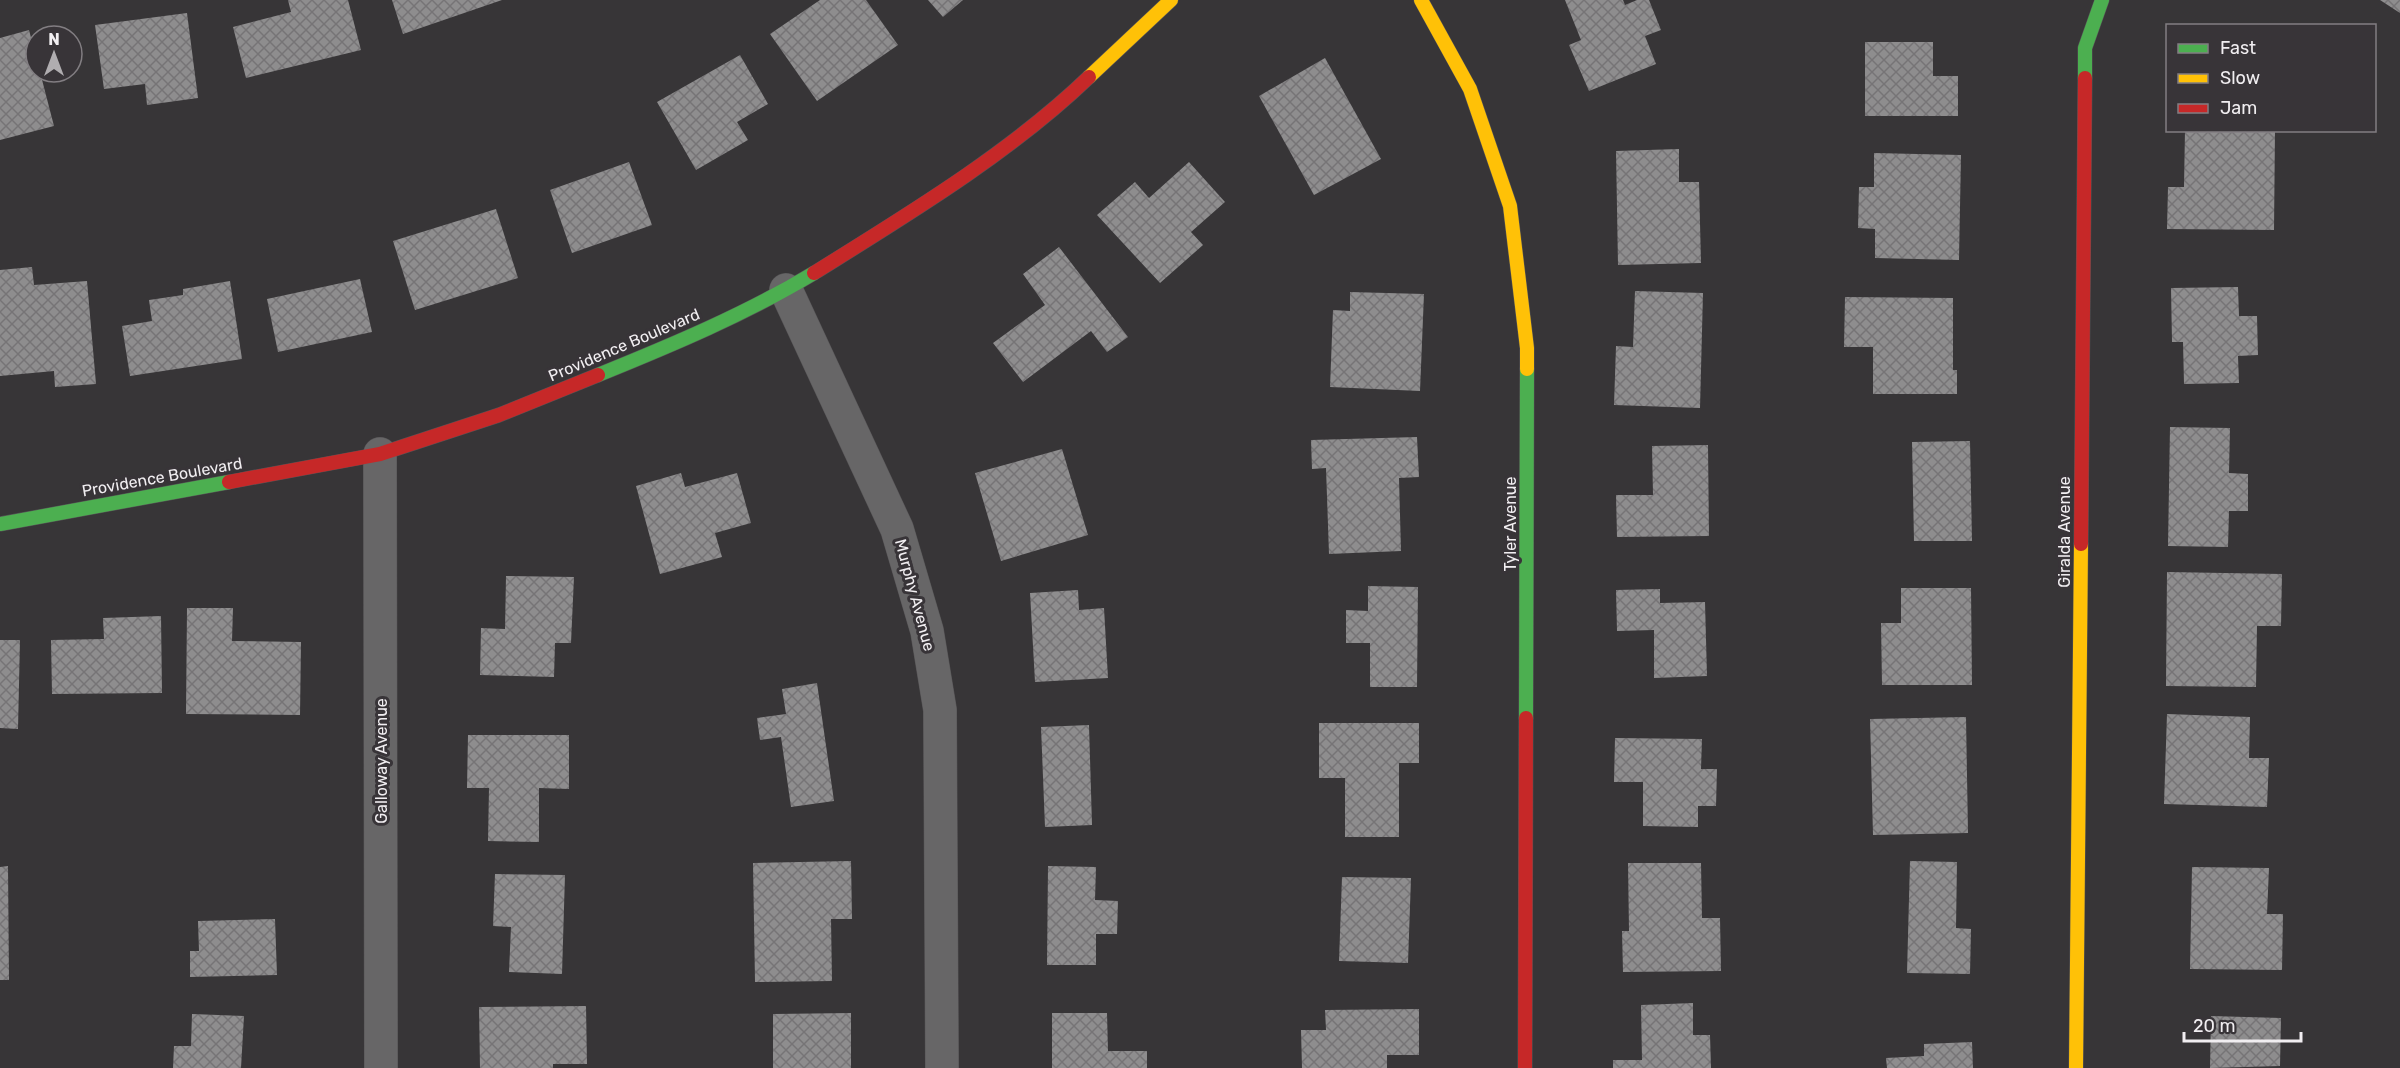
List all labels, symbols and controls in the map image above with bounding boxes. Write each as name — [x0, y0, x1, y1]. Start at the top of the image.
north arrow — [24, 24, 84, 84]
legend — [2166, 24, 2376, 132]
text: N — [48, 30, 60, 49]
text: Fast — [2220, 37, 2256, 59]
text: Slow — [2220, 67, 2260, 89]
text: Jam — [2220, 97, 2257, 119]
street label: Providence Boulevard — [545, 304, 703, 386]
street label: Providence Boulevard — [80, 454, 244, 500]
street label: Giralda Avenue — [2055, 476, 2074, 588]
street label: Tyler Avenue — [1501, 477, 1520, 571]
street label: Murphy Avenue — [891, 537, 939, 653]
street label: Galloway Avenue — [372, 698, 391, 824]
scale bar — [2184, 1005, 2301, 1043]
text: 20 m — [2193, 1015, 2235, 1037]

